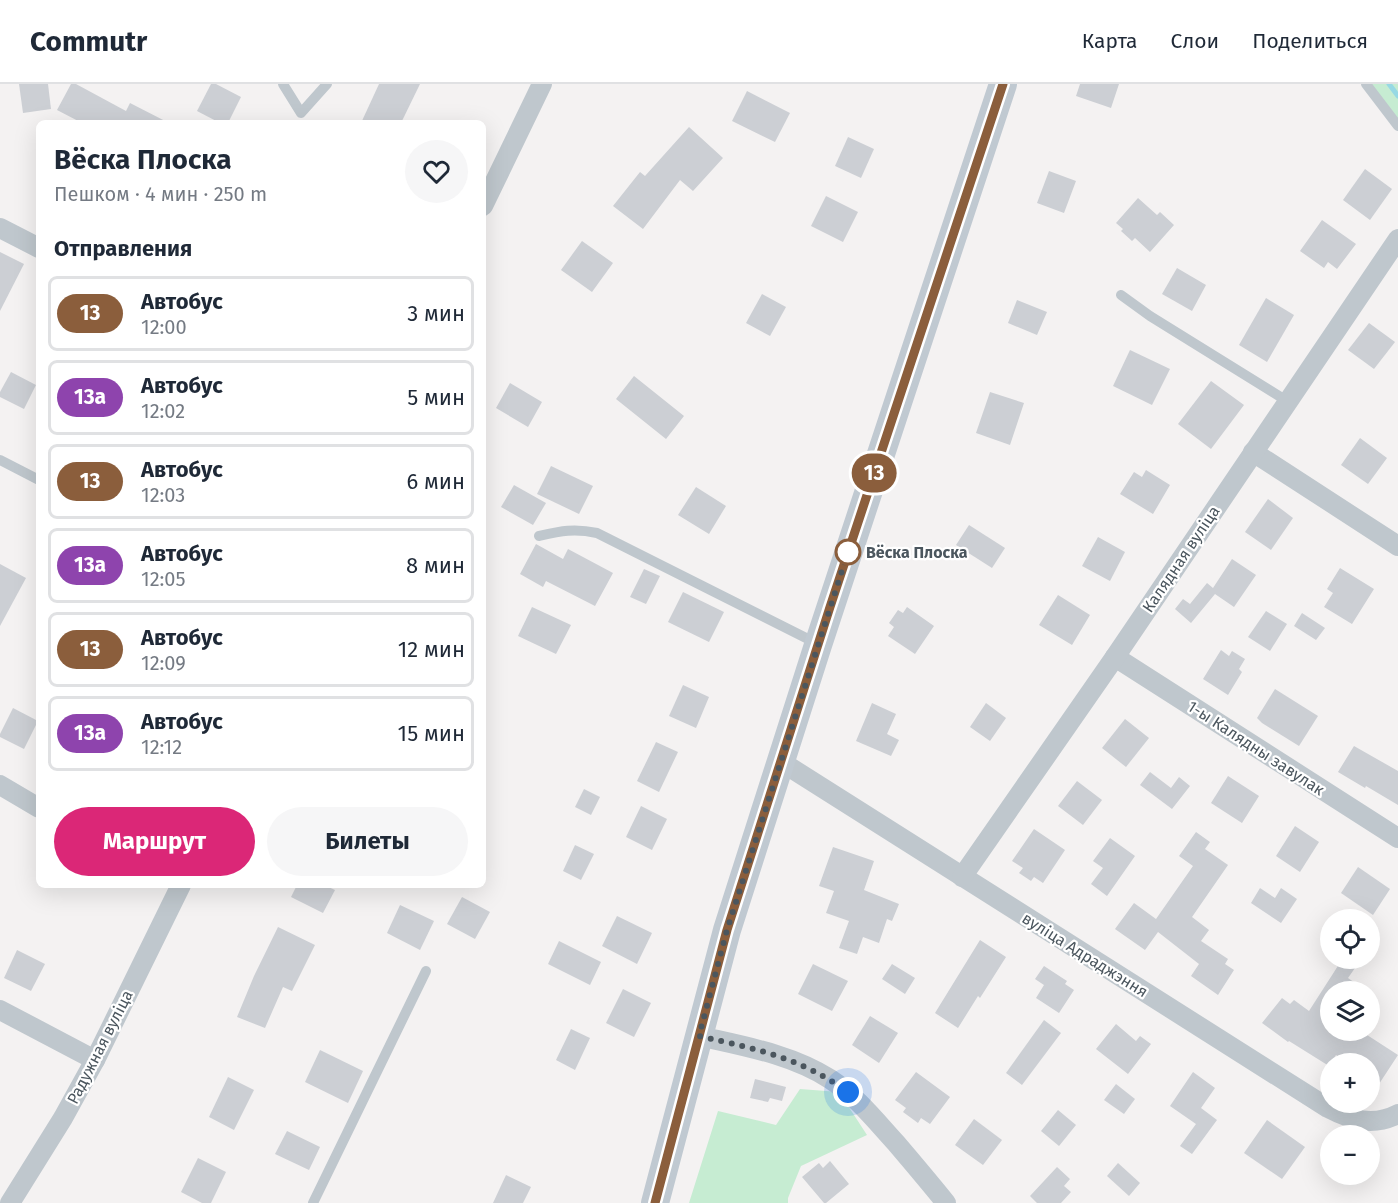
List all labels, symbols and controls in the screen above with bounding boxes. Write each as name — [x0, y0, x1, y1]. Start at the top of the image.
text: Commutr — [30, 25, 147, 58]
text: Карта — [1082, 28, 1138, 54]
text: Слои — [1171, 28, 1219, 54]
text: Поделиться — [1252, 28, 1368, 54]
button: heart — [405, 140, 468, 203]
text: Вёска Плоска — [54, 143, 232, 176]
text: Пешком · 4 мин · 250 m — [54, 182, 267, 206]
text: Отправления — [54, 235, 192, 262]
text: Автобус — [141, 288, 223, 315]
text: 13 — [80, 300, 100, 326]
text: 3 мин — [407, 300, 465, 327]
text: 12:00 — [141, 315, 187, 339]
text: Автобус — [141, 372, 223, 399]
text: 13а — [74, 384, 106, 410]
text: 5 мин — [407, 384, 465, 411]
text: 12:02 — [141, 399, 185, 423]
line badge: 13 — [847, 454, 901, 492]
text: Автобус — [141, 456, 223, 483]
text: 13 — [864, 460, 884, 486]
text: 13 — [80, 468, 100, 494]
text: 6 мин — [406, 468, 465, 495]
text: 12:03 — [141, 483, 185, 507]
street label: Калядная вуліца — [1138, 502, 1224, 616]
marker: Вёска Плоска — [835, 539, 861, 565]
text: Автобус — [141, 540, 223, 567]
place label: Вёска Плоска — [866, 543, 968, 562]
text: 13а — [74, 552, 106, 578]
text: 8 мин — [406, 552, 465, 579]
text: 12:05 — [141, 567, 186, 591]
text: Автобус — [141, 624, 223, 651]
text: 13 — [80, 636, 100, 662]
text: 12 мин — [398, 636, 465, 663]
text: 12:09 — [141, 651, 186, 675]
street label: 1-ы Калядны завулак — [1184, 697, 1328, 800]
text: Автобус — [141, 708, 223, 735]
text: 13а — [74, 720, 106, 746]
text: 15 мин — [398, 720, 465, 747]
text: 12:12 — [141, 735, 182, 759]
button: Маршрут — [54, 807, 255, 876]
button: Билеты — [267, 807, 468, 876]
street label: вуліца Адраджэння — [1019, 909, 1151, 1001]
map controls — [1320, 909, 1380, 1185]
button: locate — [1320, 909, 1380, 969]
button: layers — [1320, 981, 1380, 1041]
street label: Радужная вуліца — [63, 987, 137, 1107]
button: + — [1320, 1053, 1380, 1113]
your location — [833, 1077, 863, 1107]
button: − — [1320, 1125, 1380, 1185]

